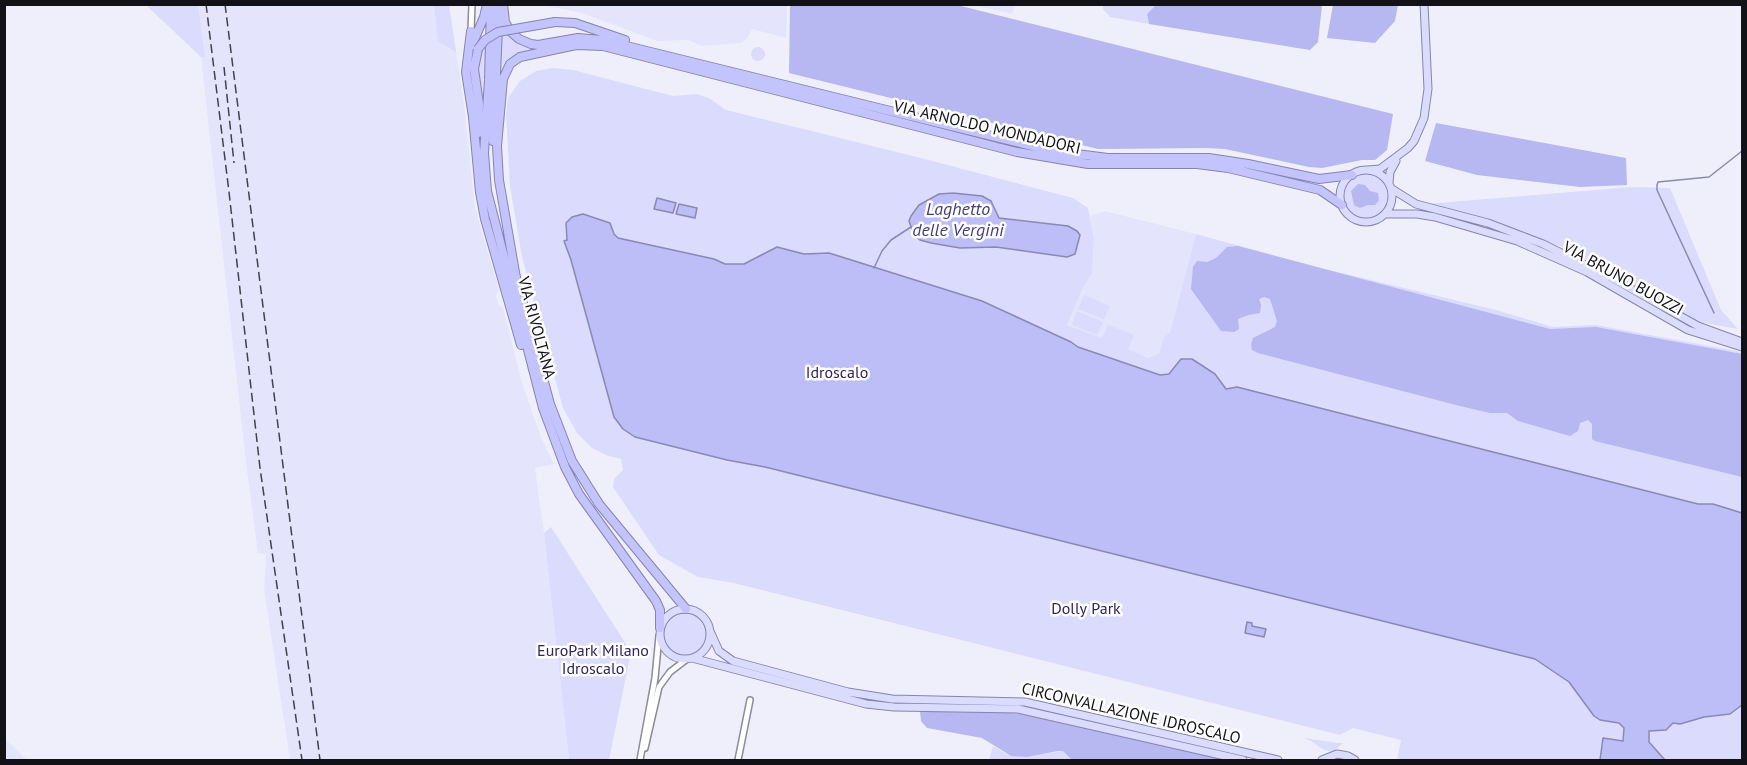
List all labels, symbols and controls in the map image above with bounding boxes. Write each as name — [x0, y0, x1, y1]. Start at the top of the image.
street label: VIA ARNOLDO MONDADORI — [892, 97, 1082, 159]
water label: Laghetto delle Vergini — [912, 199, 1004, 242]
street label: VIA BRUNO BUOZZI — [1559, 238, 1687, 320]
street label: VIA RIVOLTANA — [513, 275, 559, 381]
park label: Idroscalo — [806, 363, 868, 383]
park label: Dolly Park — [1051, 599, 1121, 619]
park label: EuroPark Milano Idroscalo — [537, 641, 649, 679]
street label: CIRCONVALLAZIONE IDROSCALO — [1020, 679, 1242, 749]

